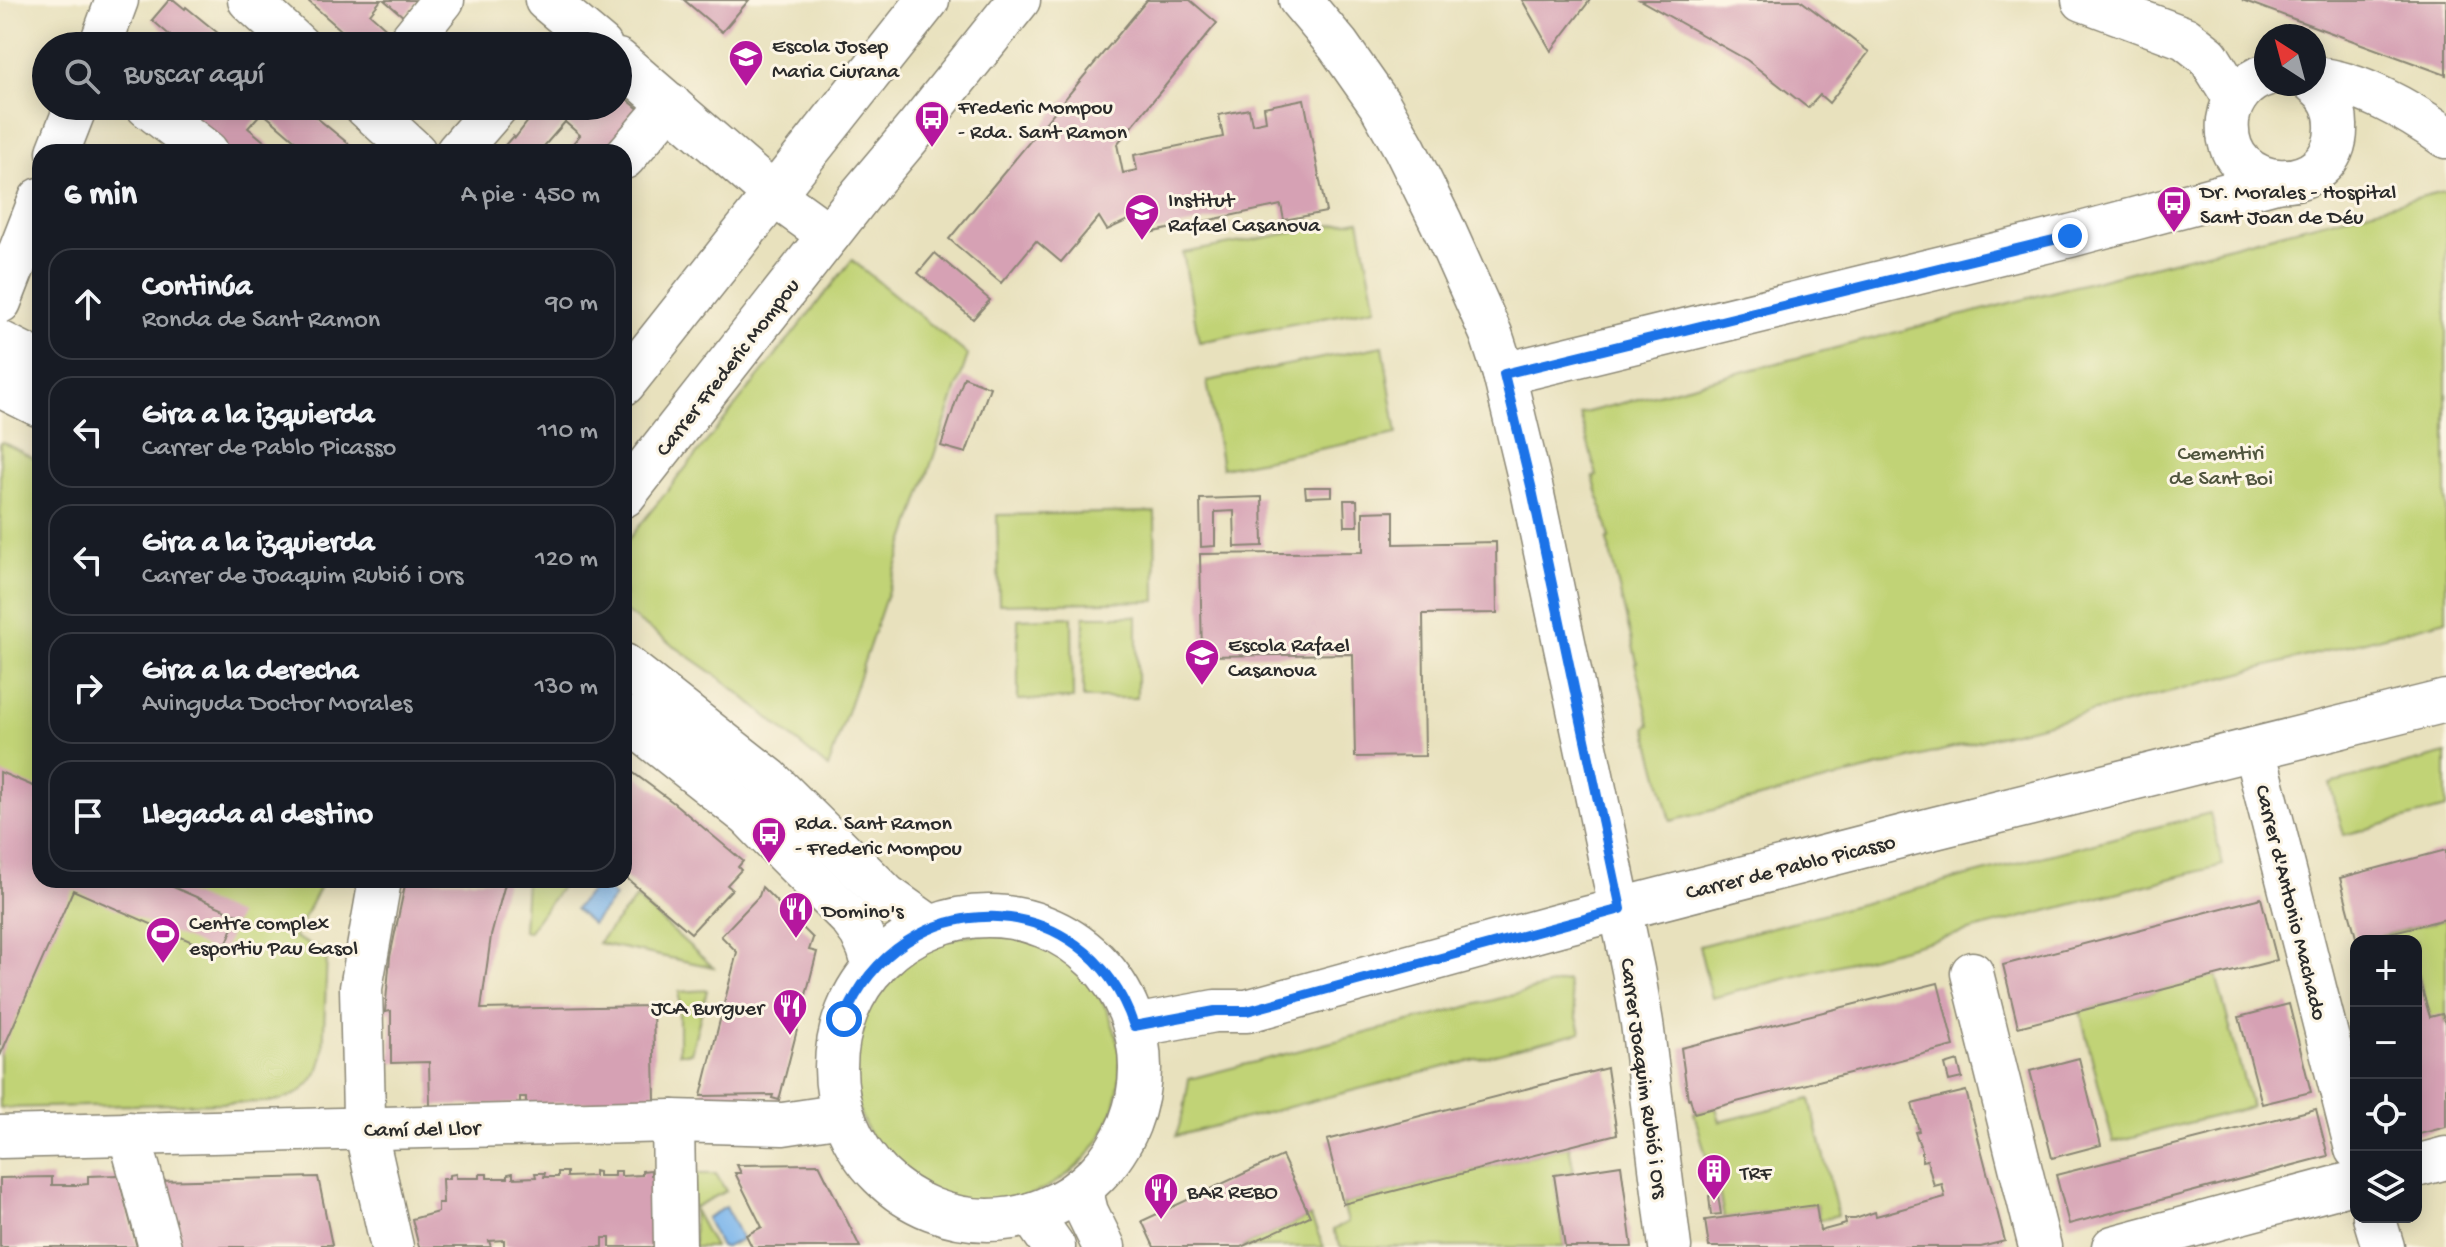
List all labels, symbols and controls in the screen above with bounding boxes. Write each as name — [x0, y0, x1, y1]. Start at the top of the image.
north arrow — [2254, 24, 2326, 96]
search box — [32, 32, 632, 120]
place label: Escola Josep Maria Ciurana — [772, 35, 900, 86]
school or university icon: Escola Josep Maria Ciurana — [727, 38, 765, 88]
icon: search — [60, 54, 104, 98]
text: Buscar aquí — [124, 59, 264, 94]
place label: Frederic Mompou - Rda. Sant Ramon — [957, 96, 1128, 147]
bus stop icon: Frederic Mompou - Rda. Sant Ramon — [913, 99, 951, 149]
text: 6 min — [64, 176, 137, 216]
text: A pie · 450 m — [461, 181, 600, 212]
place label: Dr. Morales - Hospital Sant Joan de Déu — [2198, 181, 2396, 232]
bus stop icon: Dr. Morales - Hospital Sant Joan de Déu — [2155, 184, 2193, 234]
place label: Institut Rafael Casanova — [1168, 189, 1321, 240]
school or university icon: Institut Rafael Casanova — [1123, 192, 1161, 242]
route end — [2052, 218, 2088, 254]
text: Continúa — [142, 271, 252, 306]
street label: Carrer Frederic Mompou — [652, 274, 807, 463]
icon: ahead — [66, 282, 110, 326]
text: 90 m — [546, 289, 598, 320]
text: Ronda de Sant Ramon — [142, 306, 380, 337]
text: Gira a la izquierda — [142, 399, 375, 434]
icon: left — [66, 410, 110, 454]
text: 110 m — [538, 417, 598, 448]
text: Carrer de Pablo Picasso — [142, 434, 396, 465]
park label: Cementiri de Sant Boi — [2169, 442, 2273, 493]
text: Gira a la izquierda — [142, 527, 375, 562]
icon: left — [66, 538, 110, 582]
text: 120 m — [535, 545, 598, 576]
text: Carrer de Joaquim Rubió i Ors — [142, 562, 463, 593]
place label: Escola Rafael Casanova — [1228, 634, 1350, 685]
school or university icon: Escola Rafael Casanova — [1183, 637, 1221, 687]
text: Gira a la derecha — [142, 655, 358, 690]
icon: right — [66, 666, 110, 710]
text: 130 m — [535, 673, 598, 704]
text: Avinguda Doctor Morales — [142, 690, 412, 721]
street label: Carrer d'Antonio Machado — [2247, 783, 2331, 1023]
icon: arrive — [66, 794, 110, 838]
text: Llegada al destino — [142, 799, 373, 834]
place label: Rda. Sant Ramon - Frederic Mompou — [795, 812, 962, 863]
bus stop icon: Rda. Sant Ramon - Frederic Mompou — [750, 815, 788, 865]
street label: Carrer de Pablo Picasso — [1683, 830, 1899, 908]
restaurant icon: Domino's — [777, 890, 815, 940]
place label: Domino's — [820, 900, 905, 926]
place label: Centre complex esportiu Pau Gasol — [189, 912, 358, 963]
sports icon: Centre complex esportiu Pau Gasol — [144, 915, 182, 965]
map controls — [2350, 935, 2422, 1223]
button: + — [2350, 935, 2422, 1007]
street label: Carrer Joaquim Rubió i Ors — [1612, 957, 1672, 1201]
restaurant icon: JCA Burguer — [771, 987, 809, 1037]
place label: JCA Burguer — [651, 997, 766, 1023]
route start — [826, 1001, 862, 1037]
button: − — [2350, 1007, 2422, 1079]
button: locate — [2350, 1079, 2422, 1151]
street label: Camí del Llor — [364, 1117, 483, 1145]
button: layers — [2350, 1151, 2422, 1223]
building icon: TRF — [1695, 1152, 1733, 1202]
place label: TRF — [1738, 1162, 1773, 1188]
restaurant icon: BAR REBO — [1142, 1171, 1180, 1221]
place label: BAR REBO — [1186, 1181, 1278, 1207]

